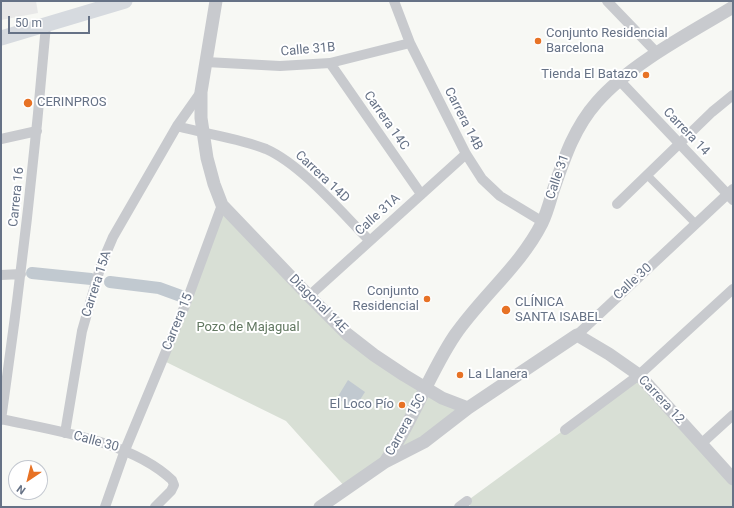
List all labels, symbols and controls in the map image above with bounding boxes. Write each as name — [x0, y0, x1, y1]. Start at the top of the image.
scale bar — [10, 8, 92, 34]
text: 50 m — [15, 16, 42, 30]
place label: Conjunto Residencial Barcelona — [546, 26, 668, 57]
marker: Conjunto Residencial Barcelona — [533, 36, 543, 46]
street label: Calle 31B — [280, 40, 336, 60]
place label: Tienda El Batazo — [541, 67, 638, 83]
marker: Tienda El Batazo — [641, 70, 651, 80]
street label: Carrera 14B — [441, 85, 485, 153]
street label: Carrera 14C — [360, 88, 412, 154]
place label: CERINPROS — [37, 95, 107, 111]
marker: CERINPROS — [22, 97, 34, 109]
street label: Carrera 14 — [659, 105, 713, 159]
street label: Carrera 14D — [292, 148, 352, 206]
street label: Calle 31 — [543, 152, 573, 202]
street label: Carrera 16 — [6, 166, 28, 228]
street label: Calle 31A — [352, 191, 404, 239]
street label: Carrera 15A — [79, 249, 115, 319]
street label: Calle 30 — [611, 260, 655, 304]
street label: Diagonal 14E — [286, 272, 350, 336]
place label: Conjunto Residencial — [353, 284, 419, 315]
street label: Carrera 15 — [159, 291, 197, 353]
marker: Conjunto Residencial — [422, 294, 432, 304]
place label: CLÍNICA SANTA ISABEL — [515, 295, 601, 326]
marker: CLÍNICA SANTA ISABEL — [500, 304, 512, 316]
park label: Pozo de Majagual — [196, 320, 300, 336]
place label: La Llanera — [468, 367, 528, 383]
marker: La Llanera — [455, 370, 465, 380]
street label: Carrera 12 — [635, 373, 687, 427]
street label: Carrera 15C — [383, 391, 429, 459]
place label: El Loco Pío — [330, 397, 394, 413]
marker: El Loco Pío — [397, 400, 407, 410]
street label: Calle 30 — [71, 428, 121, 456]
north arrow — [8, 460, 48, 500]
text: N — [15, 482, 28, 497]

